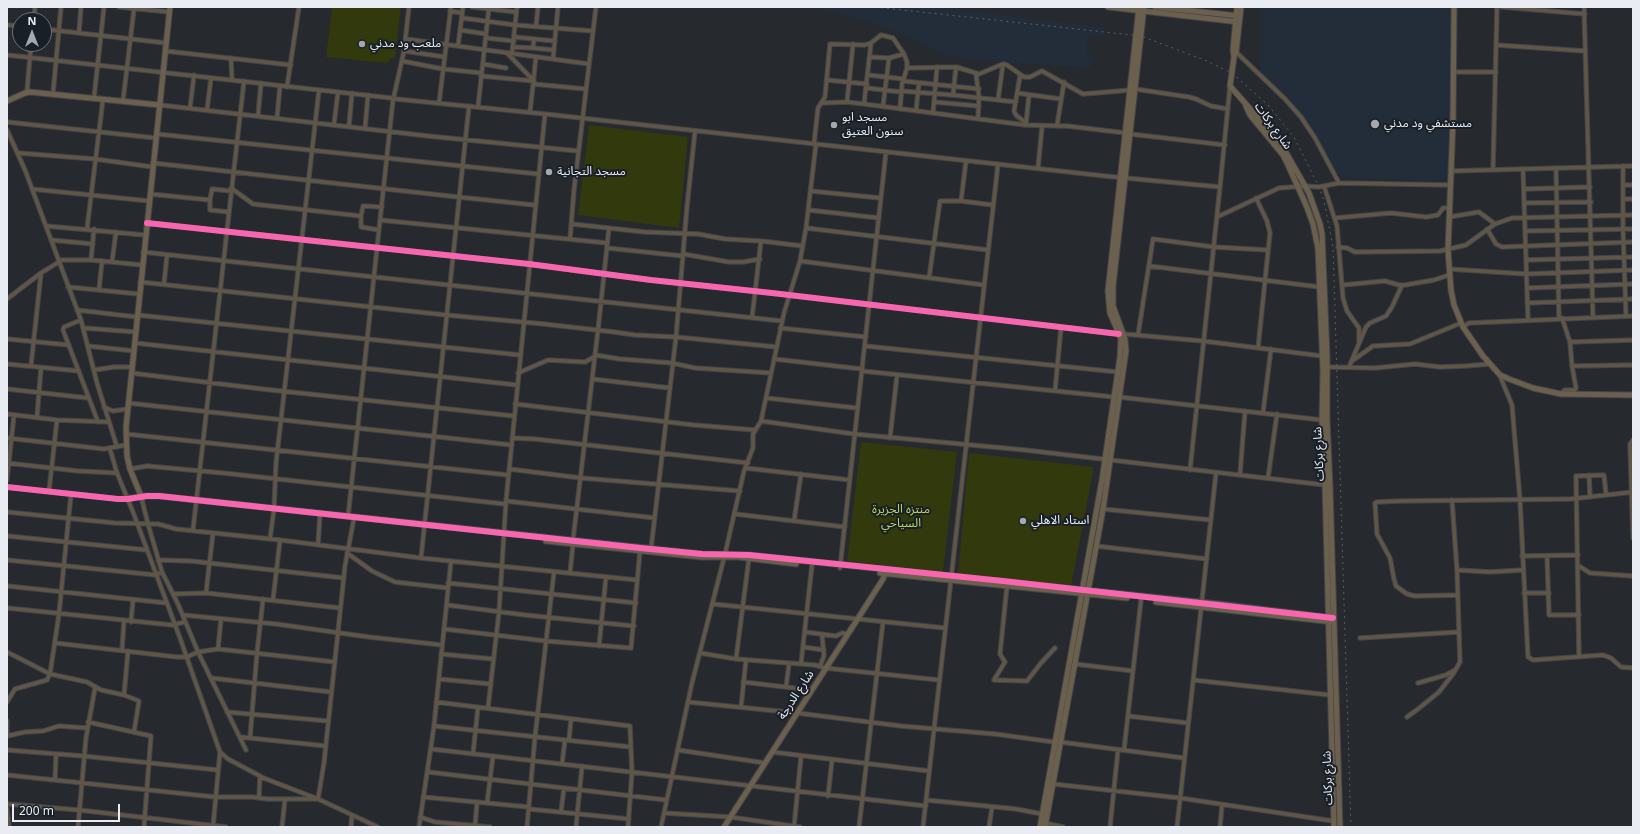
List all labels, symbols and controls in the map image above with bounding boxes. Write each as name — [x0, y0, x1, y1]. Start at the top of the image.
north arrow — [12, 12, 52, 52]
text: N — [28, 13, 36, 28]
place label: ملعب ود مدني — [370, 37, 441, 51]
marker: ملعب ود مدني — [357, 39, 367, 49]
street label: شارع بركات — [1251, 100, 1295, 152]
place label: مسجد ابو سنون العتيق — [842, 111, 903, 139]
place label: مستشفي ود مدني — [1384, 117, 1472, 131]
marker: مستشفي ود مدني — [1369, 118, 1381, 130]
marker: مسجد ابو سنون العتيق — [829, 120, 839, 130]
place label: مسجد التجانية — [557, 165, 626, 179]
marker: مسجد التجانية — [544, 167, 554, 177]
street label: شارع بركات — [1310, 426, 1328, 482]
park label: منتزه الجزيرة السياحي — [872, 503, 930, 531]
place label: استاد الاهلي — [1031, 514, 1089, 528]
marker: استاد الاهلي — [1018, 516, 1028, 526]
street label: شارع الدرجة — [775, 668, 817, 722]
street label: شارع بركات — [1320, 751, 1336, 805]
scale bar — [14, 796, 122, 822]
text: 200 m — [19, 802, 54, 819]

